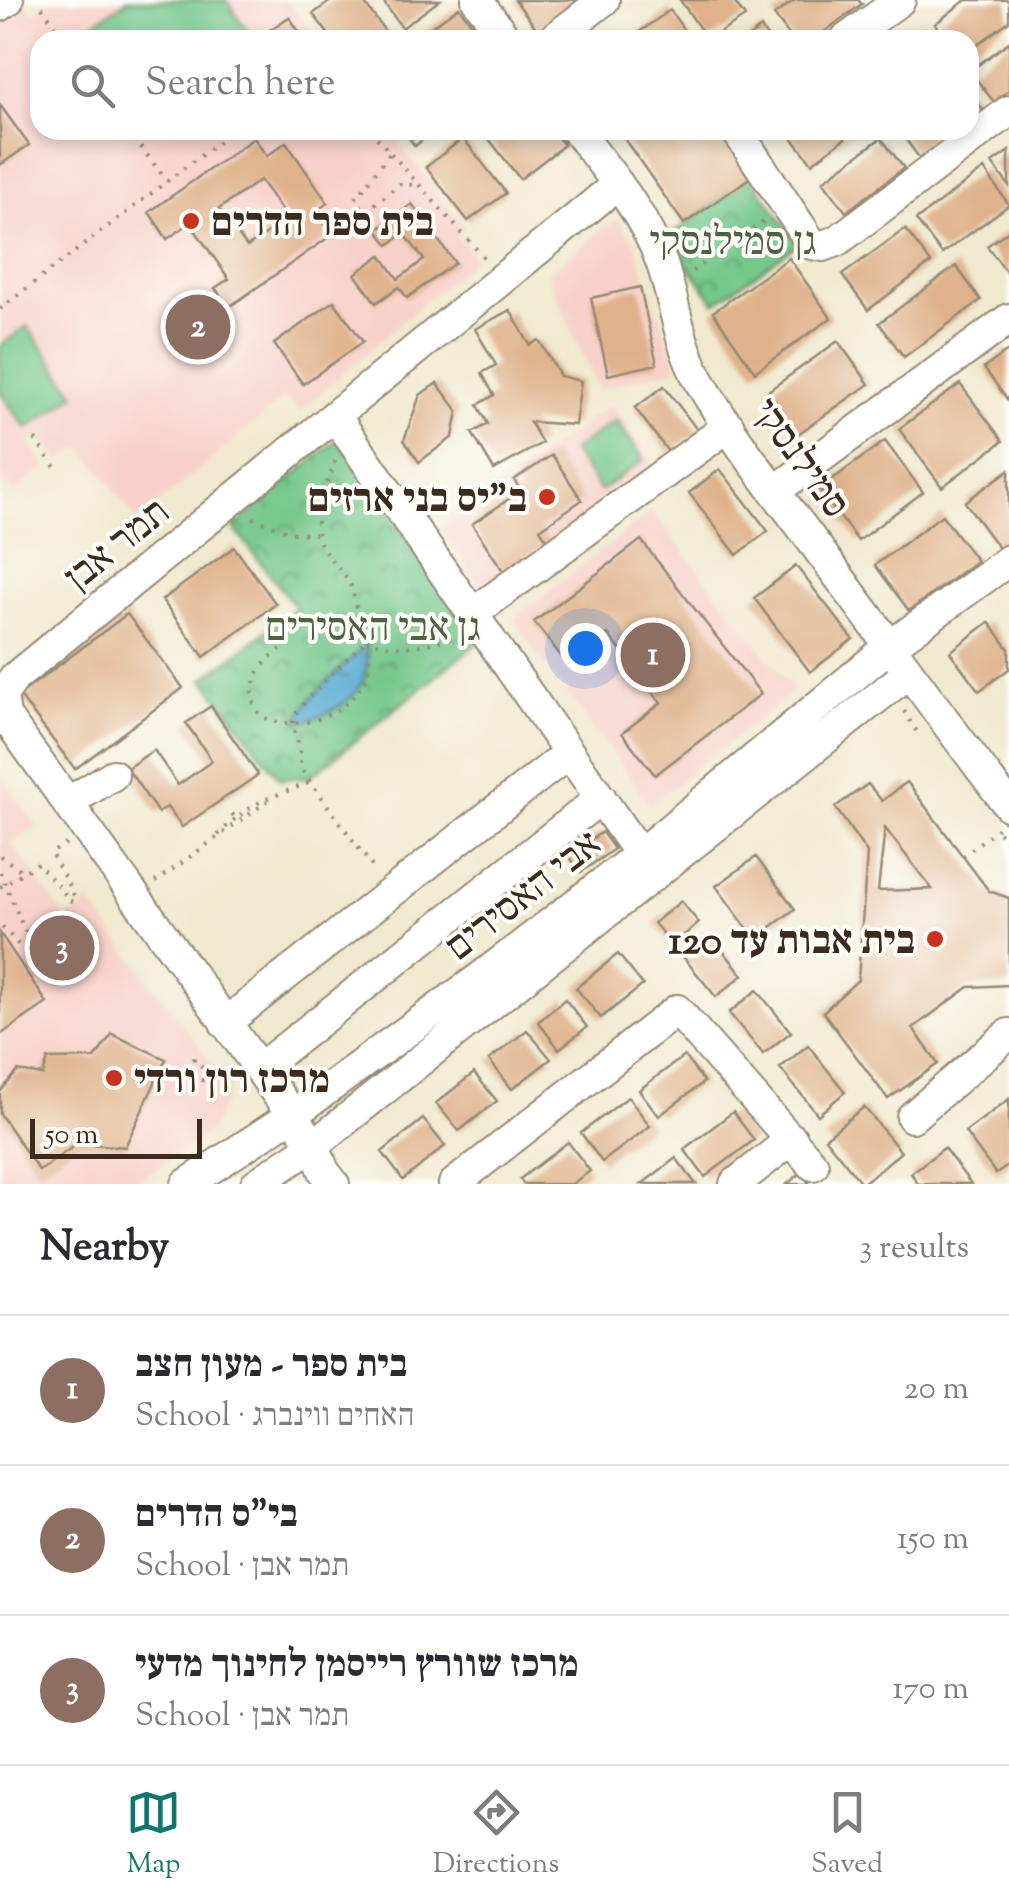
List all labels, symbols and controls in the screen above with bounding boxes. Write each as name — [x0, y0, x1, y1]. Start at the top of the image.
search box — [30, 30, 979, 140]
icon: search — [65, 58, 120, 113]
text: Search here — [145, 58, 336, 112]
place label: בית ספר הדרים — [211, 197, 434, 254]
marker: בית ספר הדרים — [180, 210, 202, 232]
park label: גן סמילנסקי — [649, 216, 817, 273]
pin: 2 — [166, 290, 230, 364]
street label: סמילנסקי — [735, 388, 861, 531]
place label: ב"יס בני ארזים — [308, 473, 527, 530]
street label: תמר אבן — [54, 486, 184, 607]
marker: ב"יס בני ארזים — [536, 486, 558, 508]
park label: גן אבי האסירים — [265, 602, 481, 659]
pin: 1 — [620, 618, 686, 692]
your location — [560, 623, 611, 674]
street label: אבי האסירים — [435, 818, 615, 977]
pin: 3 — [30, 910, 94, 986]
place label: בית אבות עד 120 — [668, 915, 915, 972]
marker: בית אבות עד 120 — [924, 928, 946, 950]
place label: מרכז רון ורדי — [134, 1054, 330, 1111]
marker: מרכז רון ורדי — [103, 1067, 125, 1089]
scale bar — [30, 1114, 202, 1158]
text: 50 m — [45, 1116, 99, 1156]
text: Nearby — [40, 1219, 169, 1279]
text: 3 results — [859, 1226, 969, 1272]
text: בית ספר - מעון חצב — [135, 1340, 407, 1394]
text: 1 — [67, 1367, 78, 1413]
text: 20 m — [904, 1367, 969, 1413]
text: School · האחים ווינברג — [135, 1394, 414, 1440]
text: בי"ס הדרים — [135, 1490, 298, 1544]
text: 2 — [65, 1517, 80, 1563]
text: 150 m — [897, 1517, 969, 1563]
text: School · תמר אבן — [135, 1544, 349, 1590]
text: מרכז שוורץ רייסמן לחינוך מדעי — [135, 1640, 579, 1694]
text: 3 — [66, 1667, 79, 1713]
text: 170 m — [892, 1667, 969, 1713]
text: School · תמר אבן — [135, 1694, 349, 1740]
tab: Map — [126, 1785, 181, 1885]
tab: Directions — [433, 1785, 559, 1885]
tab: Saved — [811, 1785, 883, 1885]

